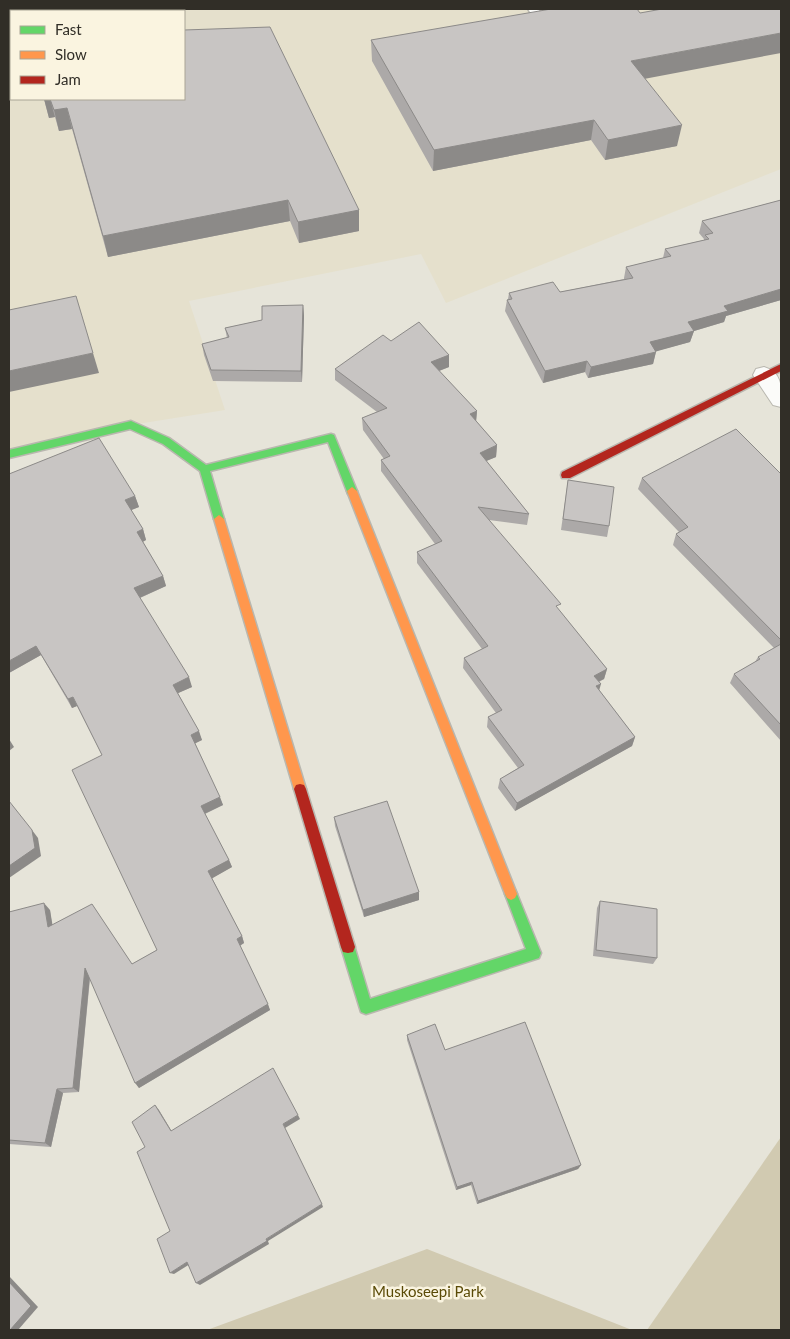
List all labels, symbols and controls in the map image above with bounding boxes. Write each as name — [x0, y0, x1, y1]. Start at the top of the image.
legend — [10, 10, 185, 100]
text: Fast — [55, 20, 82, 38]
text: Slow — [55, 45, 87, 63]
text: Jam — [55, 70, 81, 88]
park label: Muskoseepi Park — [372, 1282, 484, 1300]

